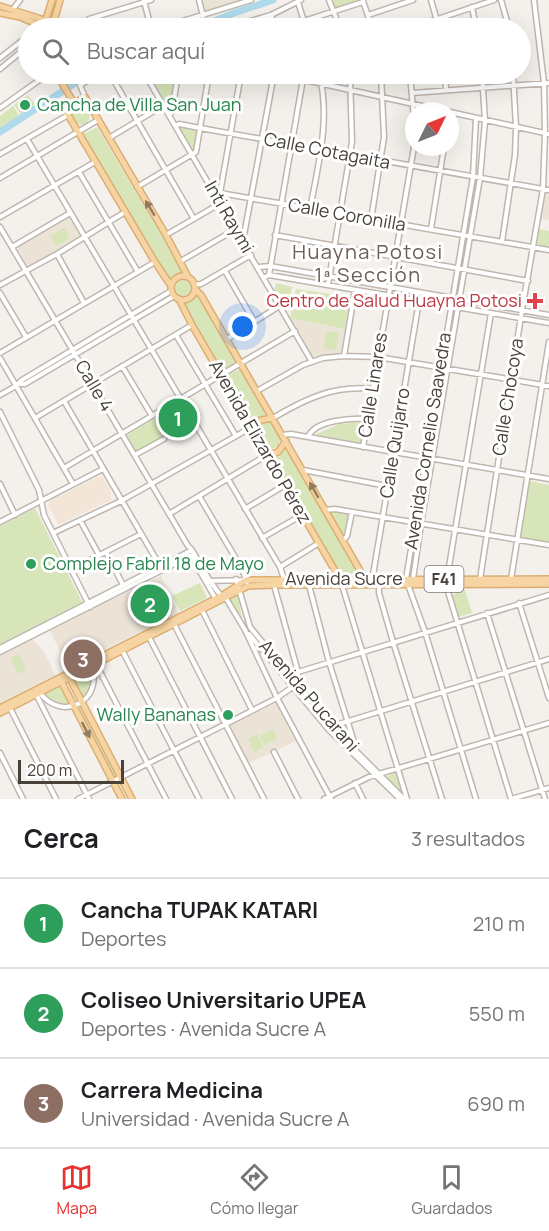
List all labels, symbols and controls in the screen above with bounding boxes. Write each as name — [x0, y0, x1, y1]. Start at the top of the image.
search box — [18, 18, 531, 84]
icon: search — [39, 35, 72, 68]
text: Buscar aquí — [87, 36, 205, 66]
place label: Cancha de Villa San Juan — [37, 92, 241, 116]
marker: Cancha de Villa San Juan — [18, 98, 32, 112]
north arrow — [405, 102, 459, 156]
street label: Calle Cotagaita — [262, 126, 392, 174]
street label: Inti Raymi — [200, 176, 260, 257]
street label: Calle Coronilla — [286, 192, 408, 236]
one-way arrow — [144, 200, 155, 216]
district label: Huayna Potosi 1ª Sección — [292, 238, 444, 288]
place label: Centro de Salud Huayna Potosi — [267, 288, 522, 312]
marker: Centro de Salud Huayna Potosi — [526, 292, 544, 310]
your location — [228, 312, 257, 341]
street label: Calle Linares — [352, 331, 392, 439]
street label: Avenida Cornelio Saavedra — [398, 331, 456, 551]
street label: Calle Chocoya — [486, 336, 528, 457]
street label: Calle 4 — [70, 355, 120, 416]
street label: Avenida Elizardo Pérez — [204, 355, 318, 528]
street label: Calle Quijarro — [373, 386, 415, 500]
pin: 1 — [158, 396, 198, 440]
one-way arrow — [309, 481, 319, 498]
place label: Complejo Fabril 18 de Mayo — [43, 551, 264, 575]
marker: Complejo Fabril 18 de Mayo — [24, 557, 38, 571]
street label: Avenida Sucre — [285, 566, 403, 590]
road number: F41 — [424, 566, 464, 592]
pin: 2 — [130, 582, 170, 626]
street label: Avenida Pucarani — [254, 634, 365, 757]
pin: 3 — [64, 636, 103, 682]
place label: Wally Bananas — [97, 702, 216, 726]
marker: Wally Bananas — [221, 708, 235, 722]
one-way arrow — [81, 721, 91, 738]
scale bar — [18, 757, 124, 784]
text: 200 m — [27, 759, 72, 781]
text: Cerca — [24, 820, 99, 856]
text: 3 resultados — [411, 825, 525, 852]
text: Cancha TUPAK KATARI — [81, 895, 318, 925]
text: 1 — [39, 910, 48, 937]
text: 210 m — [473, 910, 525, 937]
text: Deportes — [81, 925, 167, 952]
text: Coliseo Universitario UPEA — [81, 985, 366, 1015]
text: 2 — [38, 1000, 49, 1027]
text: 550 m — [469, 1000, 525, 1027]
text: Deportes · Avenida Sucre A — [81, 1015, 326, 1042]
text: Carrera Medicina — [81, 1075, 263, 1105]
text: 3 — [38, 1090, 49, 1117]
text: 690 m — [467, 1090, 525, 1117]
text: Universidad · Avenida Sucre A — [81, 1105, 350, 1132]
tab: Mapa — [57, 1161, 97, 1219]
tab: Cómo llegar — [210, 1161, 298, 1219]
tab: Guardados — [412, 1161, 492, 1219]

